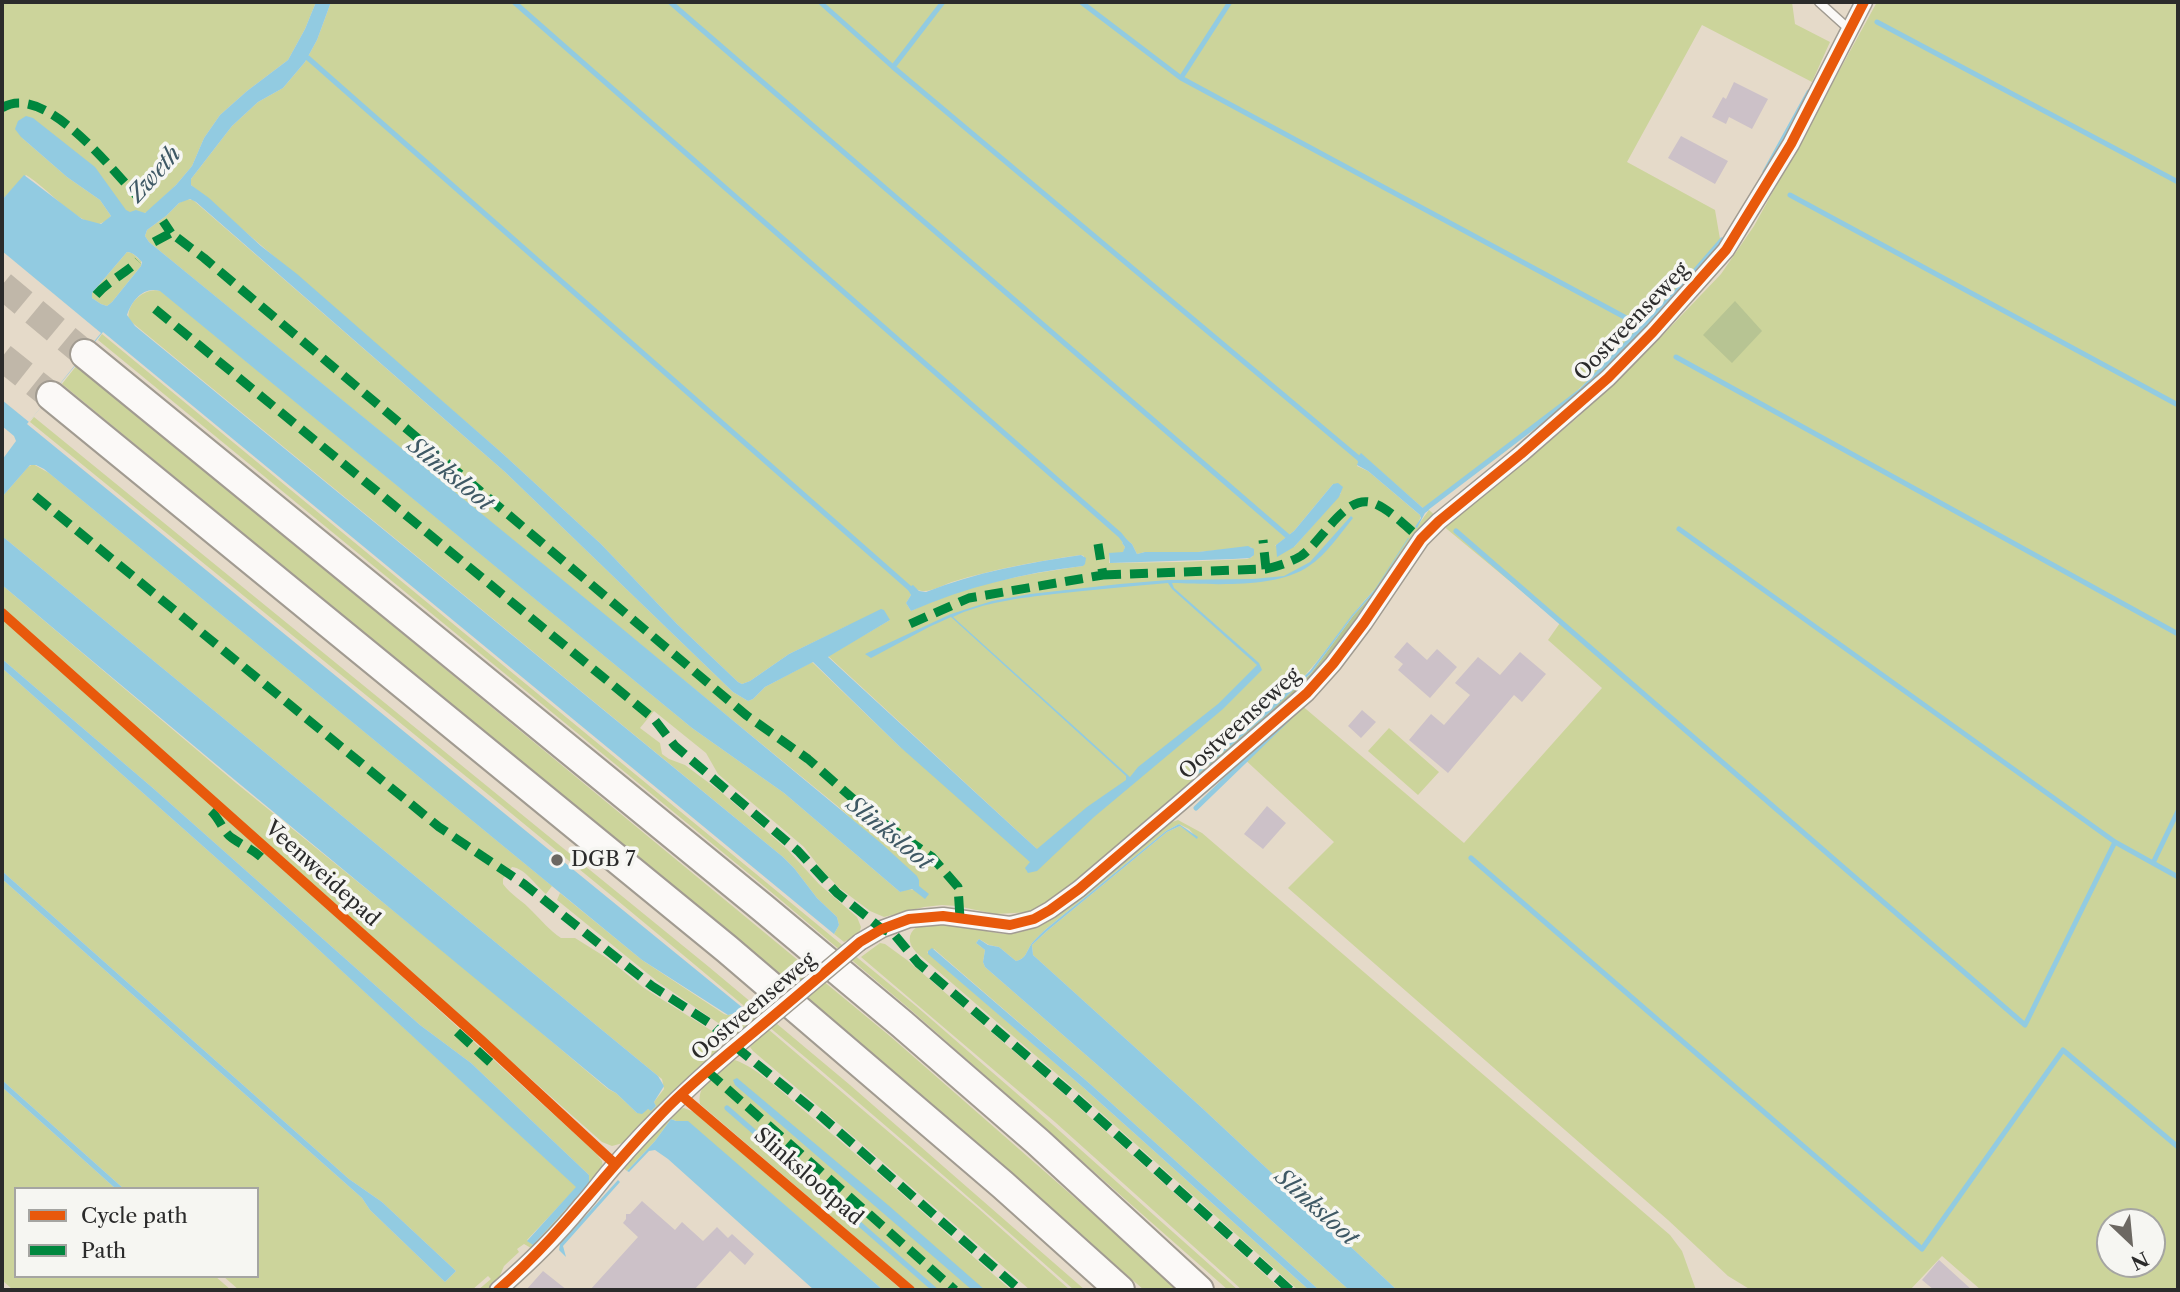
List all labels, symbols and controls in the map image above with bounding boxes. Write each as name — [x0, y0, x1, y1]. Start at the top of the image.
water label: Zweth — [123, 141, 187, 209]
street label: Oostveenseweg — [1569, 258, 1695, 386]
water label: Slinksloot — [402, 432, 498, 518]
street label: Oostveenseweg — [1174, 663, 1306, 785]
water label: Slinksloot — [841, 791, 937, 877]
street label: Veenweidepad — [259, 816, 385, 932]
place label: DGB 7 — [571, 847, 636, 873]
marker: DGB 7 — [549, 852, 565, 868]
street label: Oostveenseweg — [687, 948, 821, 1066]
street label: Slinkslootpad — [748, 1123, 868, 1231]
water label: Slinksloot — [1269, 1164, 1363, 1252]
legend — [14, 1187, 259, 1278]
text: Cycle path — [81, 1203, 188, 1228]
north arrow — [2096, 1208, 2166, 1278]
text: Path — [81, 1238, 126, 1263]
text: N — [2127, 1247, 2152, 1274]

